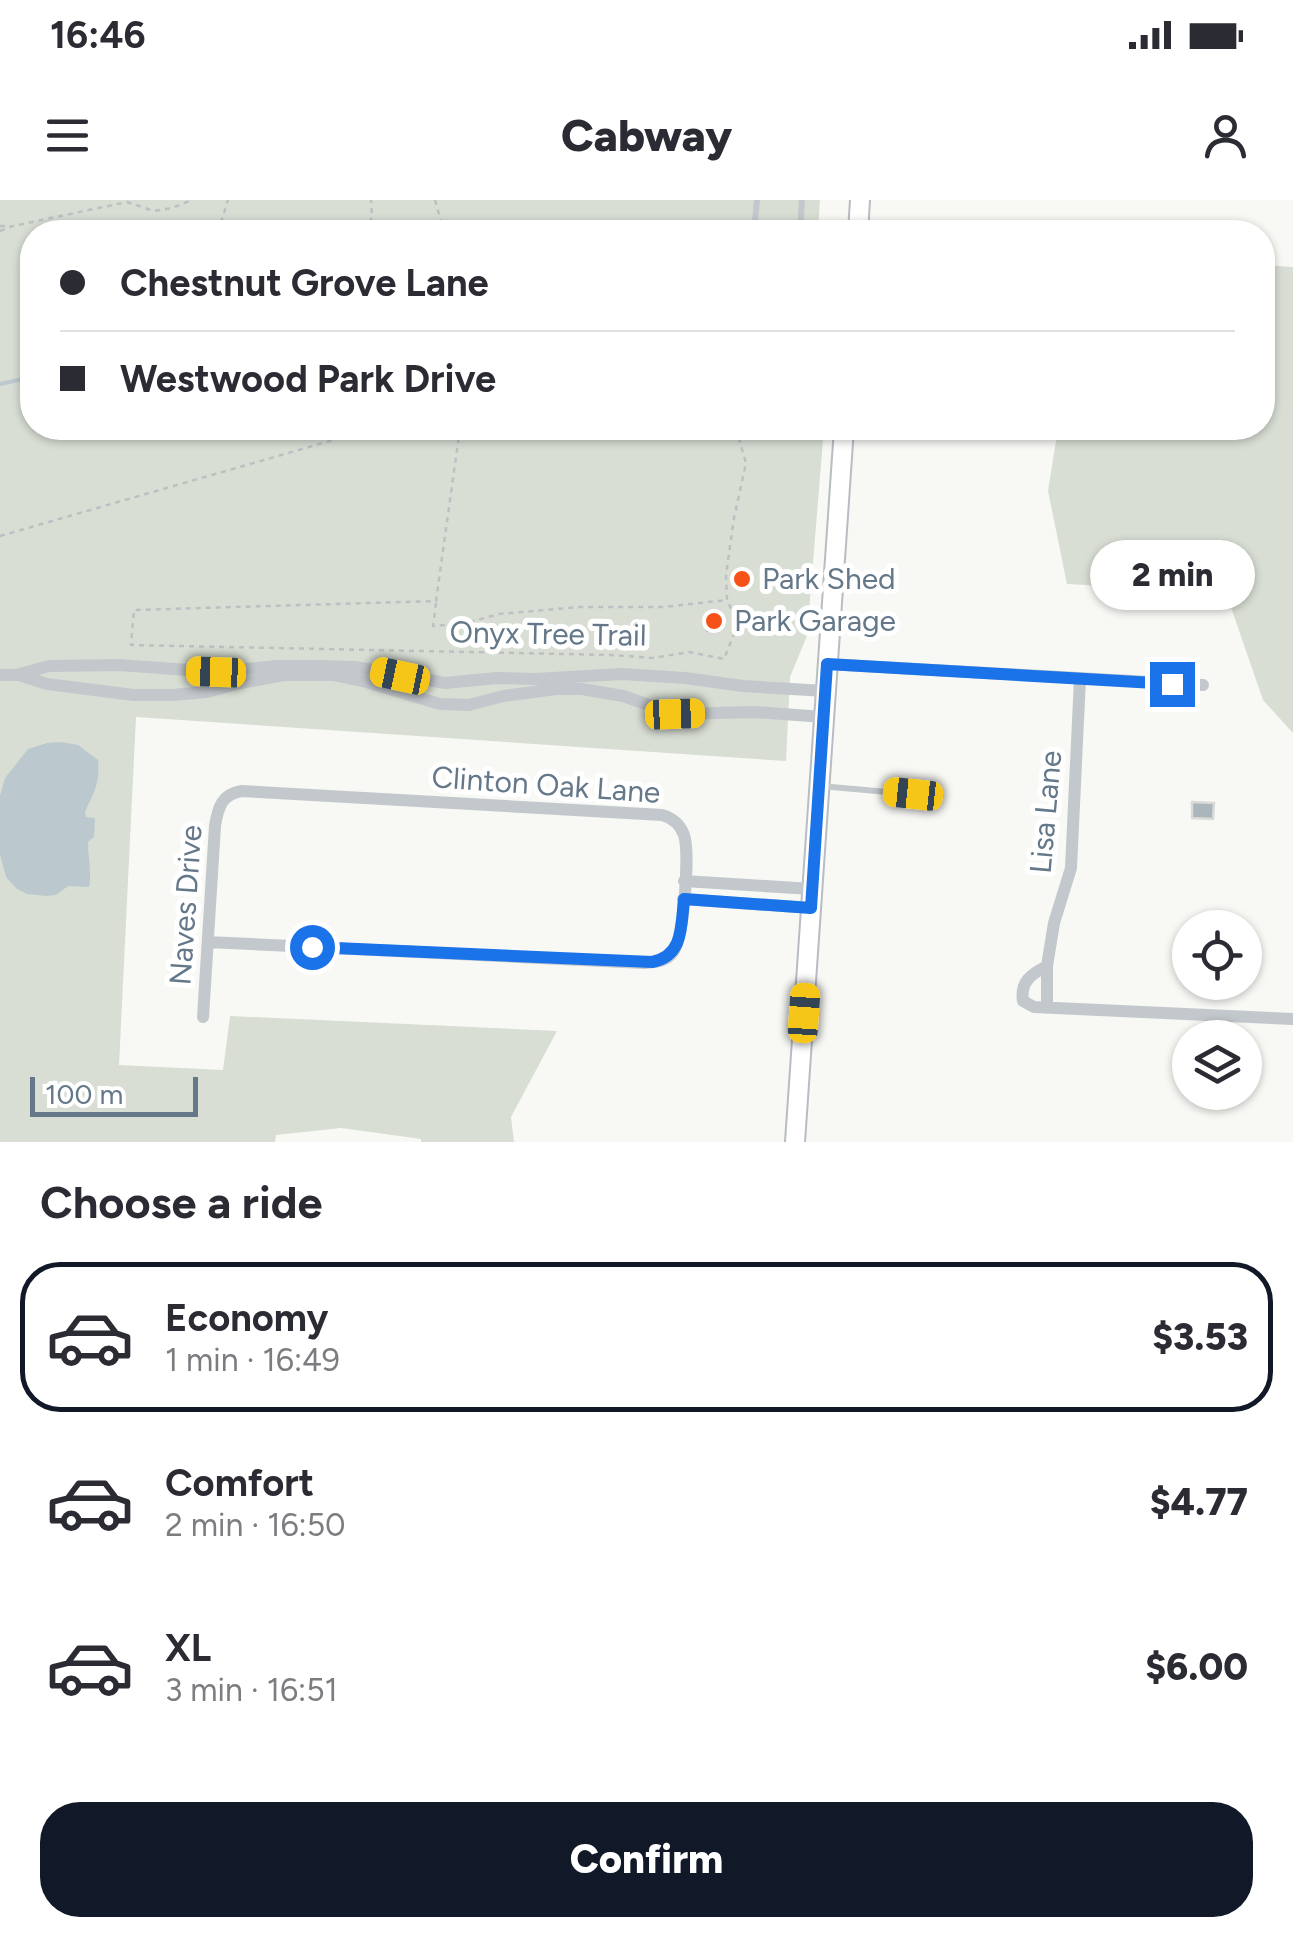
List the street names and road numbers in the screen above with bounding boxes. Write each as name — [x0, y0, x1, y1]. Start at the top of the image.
street label: Onyx Tree Trail — [449, 613, 647, 654]
street label: Lisa Lane — [1022, 749, 1069, 875]
street label: Clinton Oak Lane — [430, 758, 662, 811]
street label: Naves Drive — [161, 824, 210, 986]

